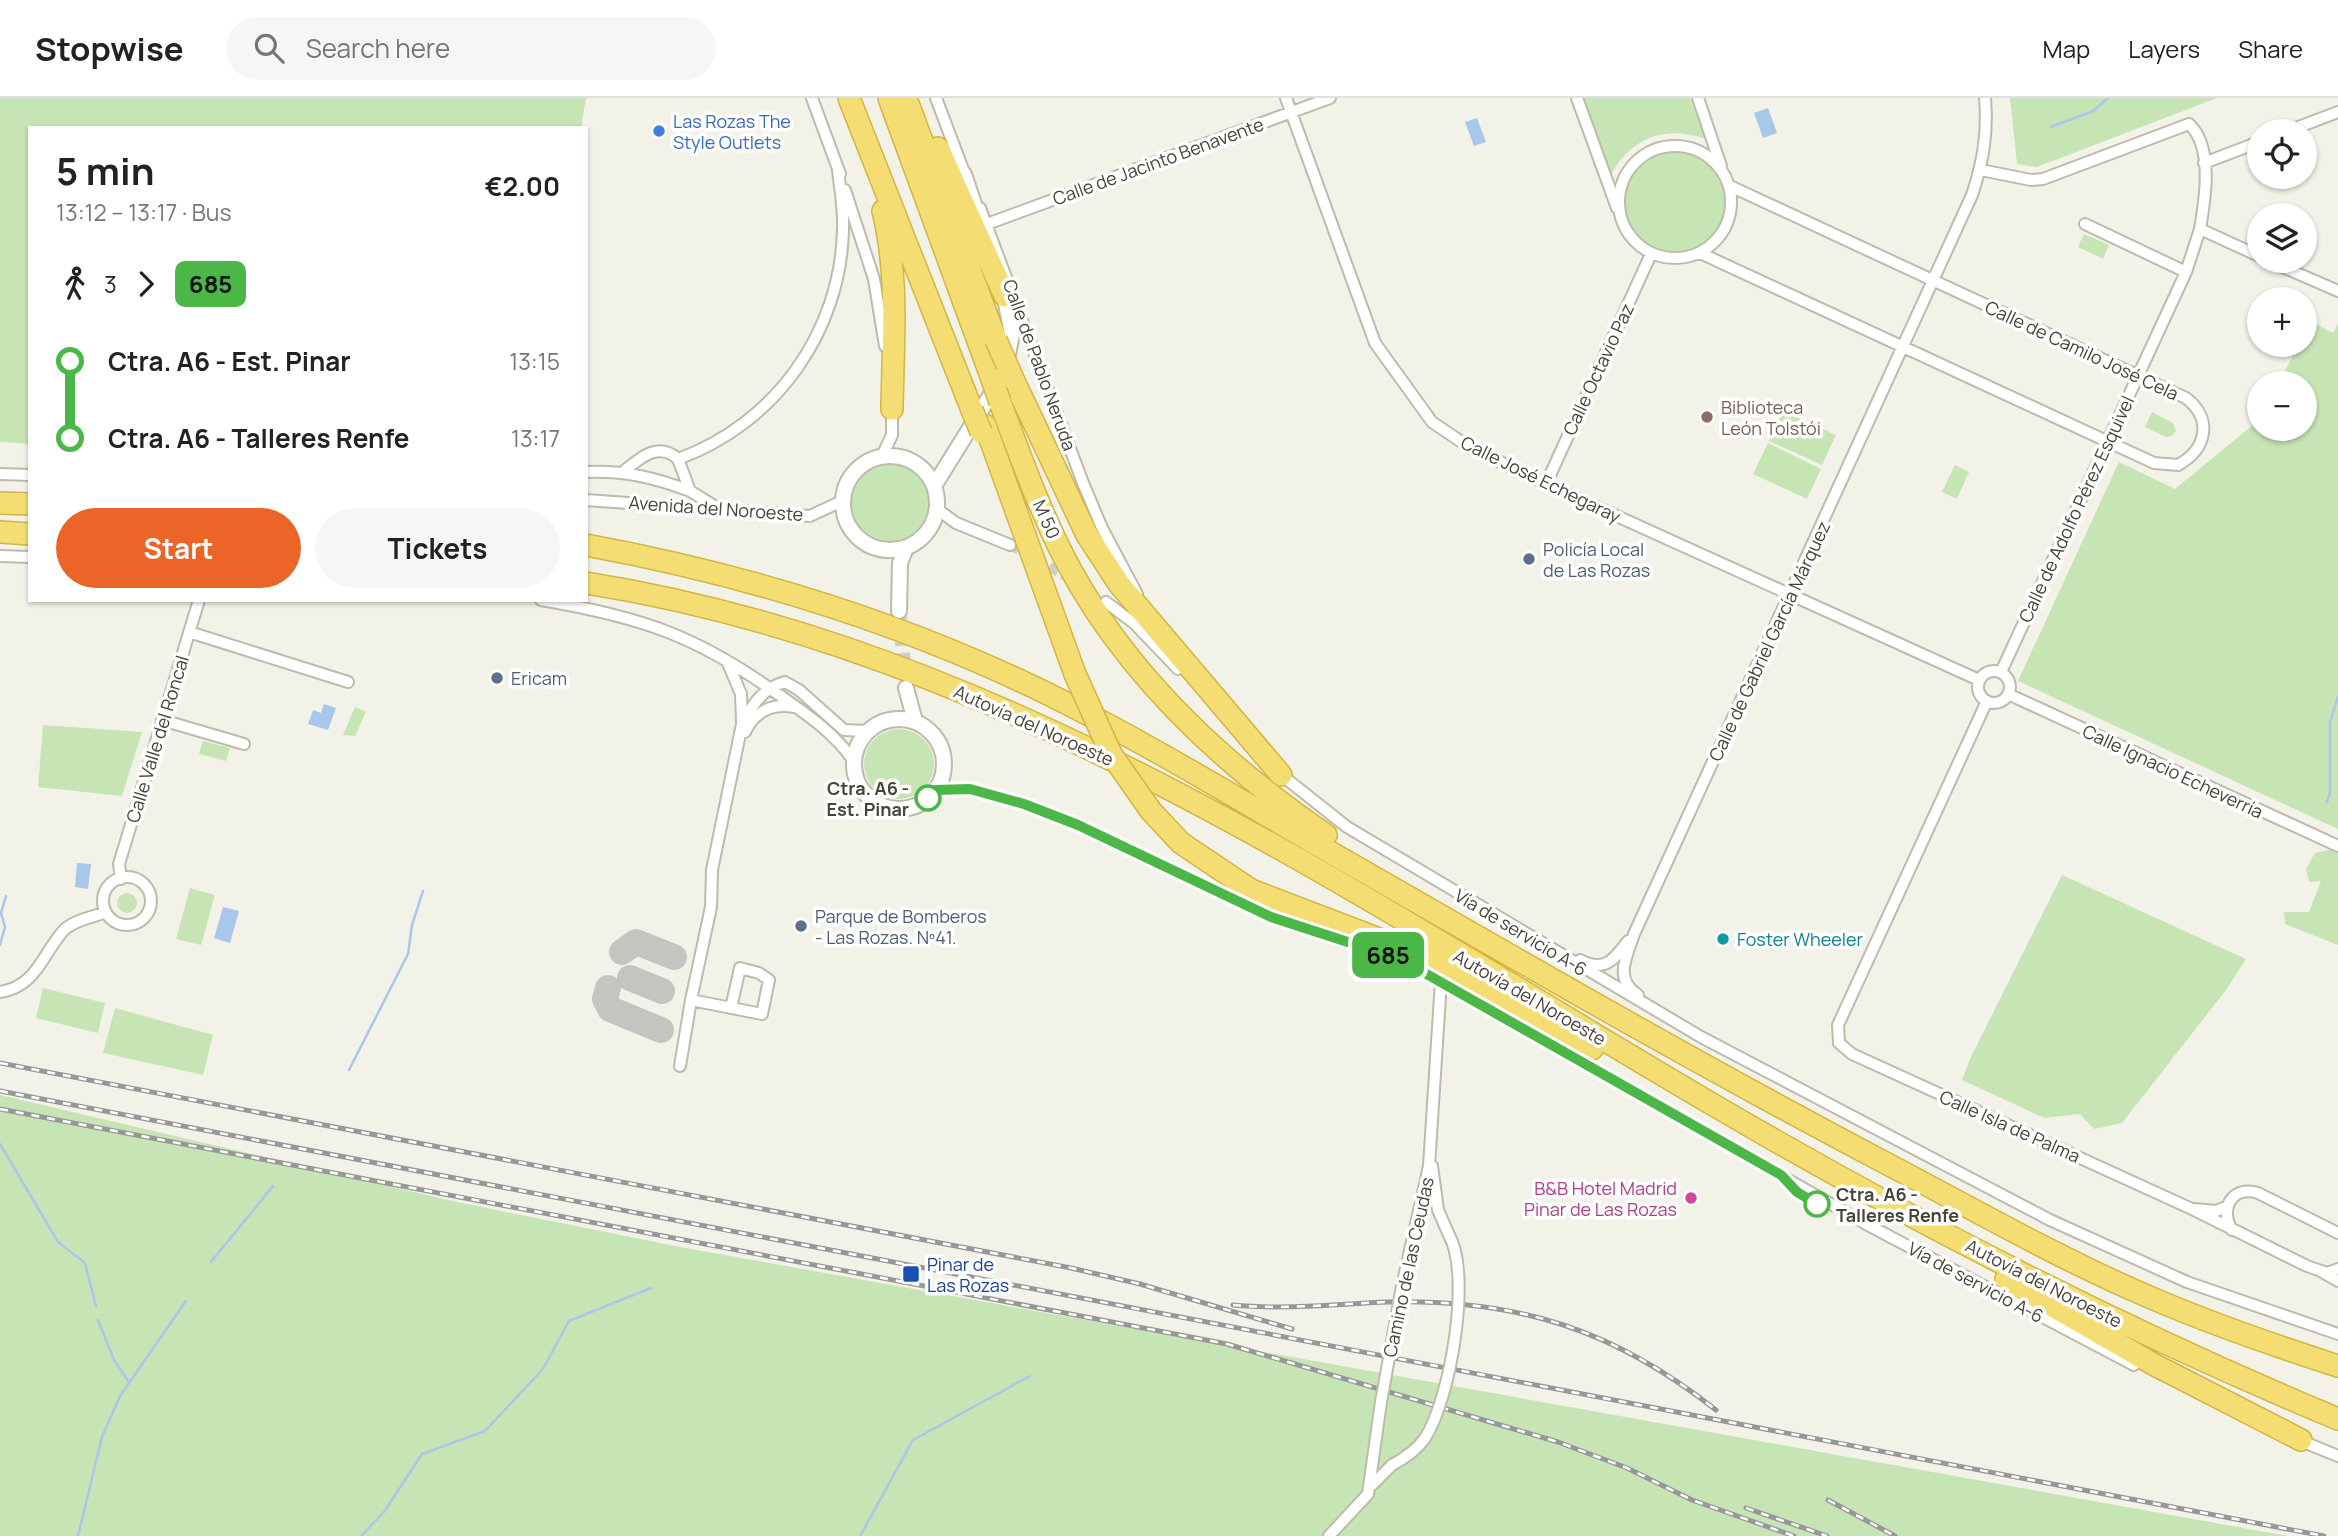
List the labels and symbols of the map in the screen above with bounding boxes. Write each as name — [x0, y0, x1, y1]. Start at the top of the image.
place label: Las Rozas The Style Outlets — [673, 109, 791, 154]
street label: Calle de Jacinto Benavente — [1049, 112, 1267, 210]
marker: Las Rozas The Style Outlets — [651, 123, 667, 139]
street label: Calle de Pablo Neruda — [998, 276, 1082, 454]
street label: Calle de Camilo José Cela — [1981, 295, 2183, 405]
street label: Calle Octavio Paz — [1557, 299, 1639, 439]
street label: Calle de Adolfo Pérez Esquivel — [2013, 392, 2139, 626]
place label: Biblioteca León Tolstói — [1721, 395, 1821, 440]
marker: Biblioteca León Tolstói — [1699, 409, 1715, 425]
street label: Calle José Echegaray — [1457, 430, 1625, 528]
street label: Avenida del Noroeste — [628, 490, 804, 526]
street label: M 50 — [1028, 496, 1066, 542]
street label: Calle de Gabriel García Márquez — [1703, 517, 1835, 765]
place label: Policía Local de Las Rozas — [1543, 537, 1650, 582]
marker: Policía Local de Las Rozas — [1521, 551, 1537, 567]
street label: Calle Valle del Roncal — [120, 652, 194, 826]
place label: Ericam — [511, 666, 567, 690]
marker: Ericam — [489, 670, 505, 686]
street label: Autovía del Noroeste — [950, 679, 1118, 771]
street label: Calle Ignacio Echeverría — [2079, 719, 2267, 823]
place label: Ctra. A6 - Est. Pinar — [827, 776, 909, 821]
marker: Ctra. A6 - Est. Pinar — [915, 785, 941, 811]
street label: Vía de servicio A-6 — [1450, 883, 1592, 981]
place label: Parque de Bomberos - Las Rozas. Nº41. — [815, 904, 987, 949]
marker: Parque de Bomberos - Las Rozas. Nº41. — [793, 918, 809, 934]
place label: Foster Wheeler — [1737, 927, 1864, 951]
marker: Foster Wheeler — [1715, 931, 1731, 947]
line badge: 685 — [1348, 932, 1428, 978]
street label: Autovía del Noroeste — [1449, 943, 1611, 1051]
street label: Calle Isla de Palma — [1936, 1084, 2084, 1168]
street label: Camino de las Ceudas — [1377, 1175, 1439, 1359]
place label: B&B Hotel Madrid Pinar de Las Rozas — [1524, 1176, 1677, 1221]
place label: Ctra. A6 - Talleres Renfe — [1836, 1182, 1959, 1227]
marker: B&B Hotel Madrid Pinar de Las Rozas — [1683, 1190, 1699, 1206]
marker: Ctra. A6 - Talleres Renfe — [1804, 1191, 1830, 1217]
street label: Autovía del Noroeste — [1962, 1233, 2126, 1333]
street label: Vía de servicio A-6 — [1904, 1236, 2048, 1328]
place label: Pinar de Las Rozas — [927, 1252, 1009, 1297]
marker: Pinar de Las Rozas — [901, 1264, 921, 1284]

